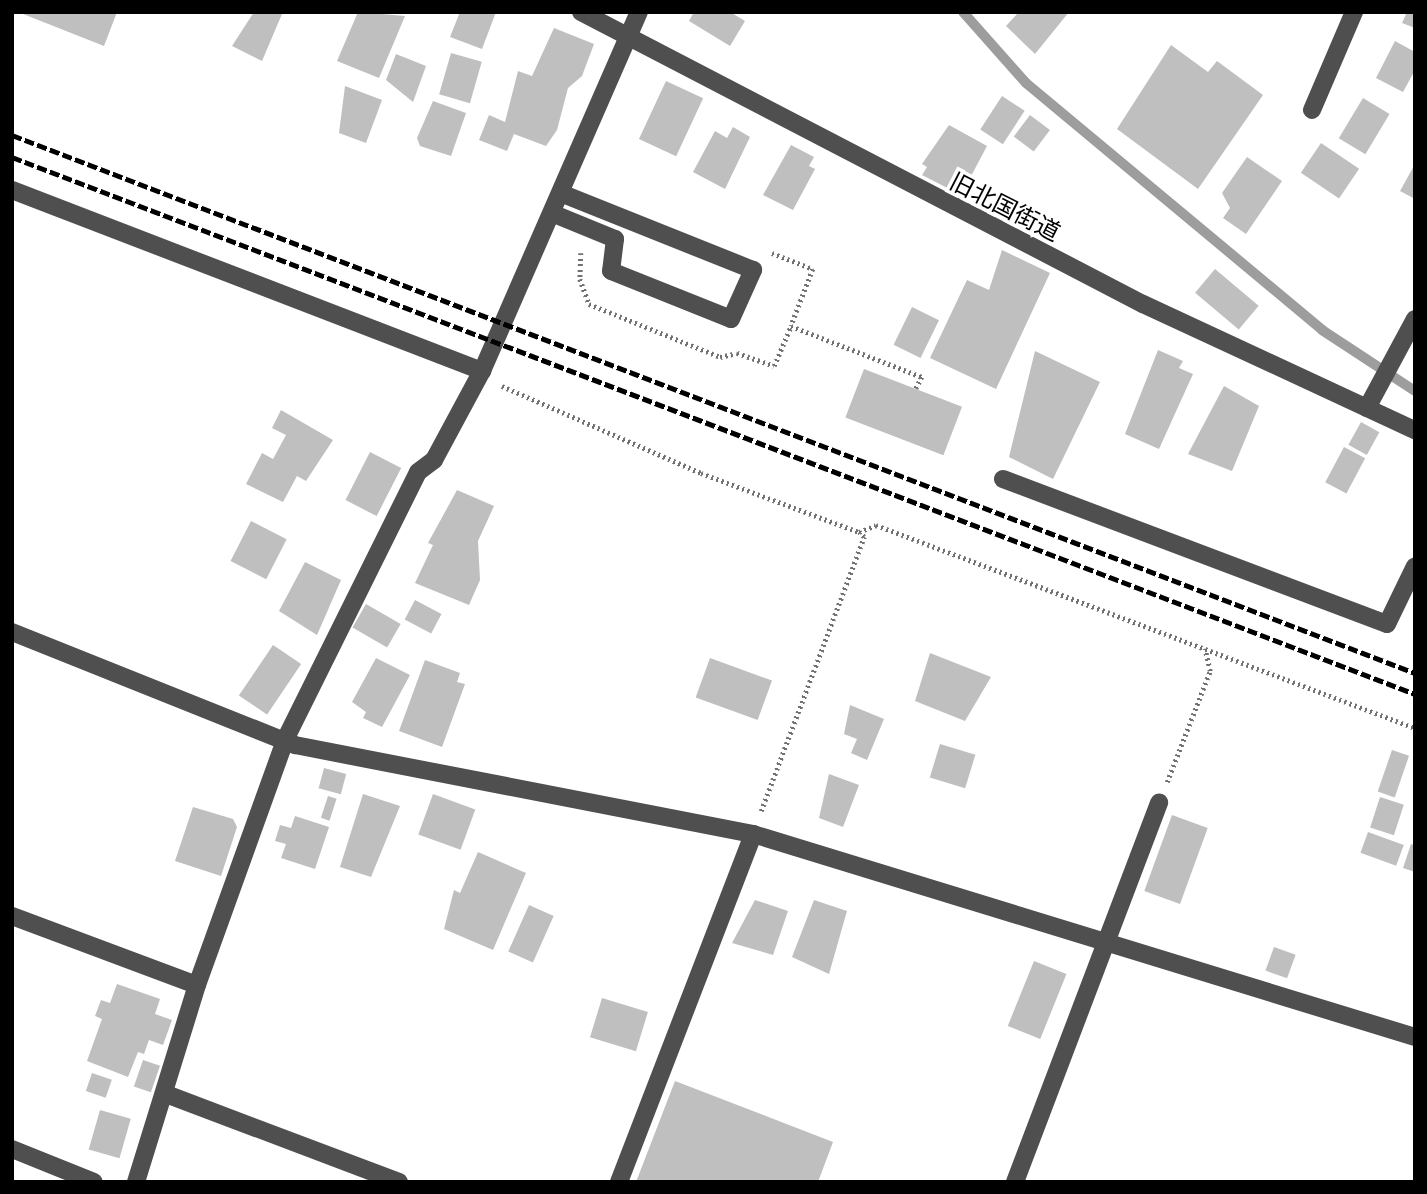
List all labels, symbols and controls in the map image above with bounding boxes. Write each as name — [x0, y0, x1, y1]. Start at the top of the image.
street label: 旧北国街道 — [945, 167, 1065, 247]

